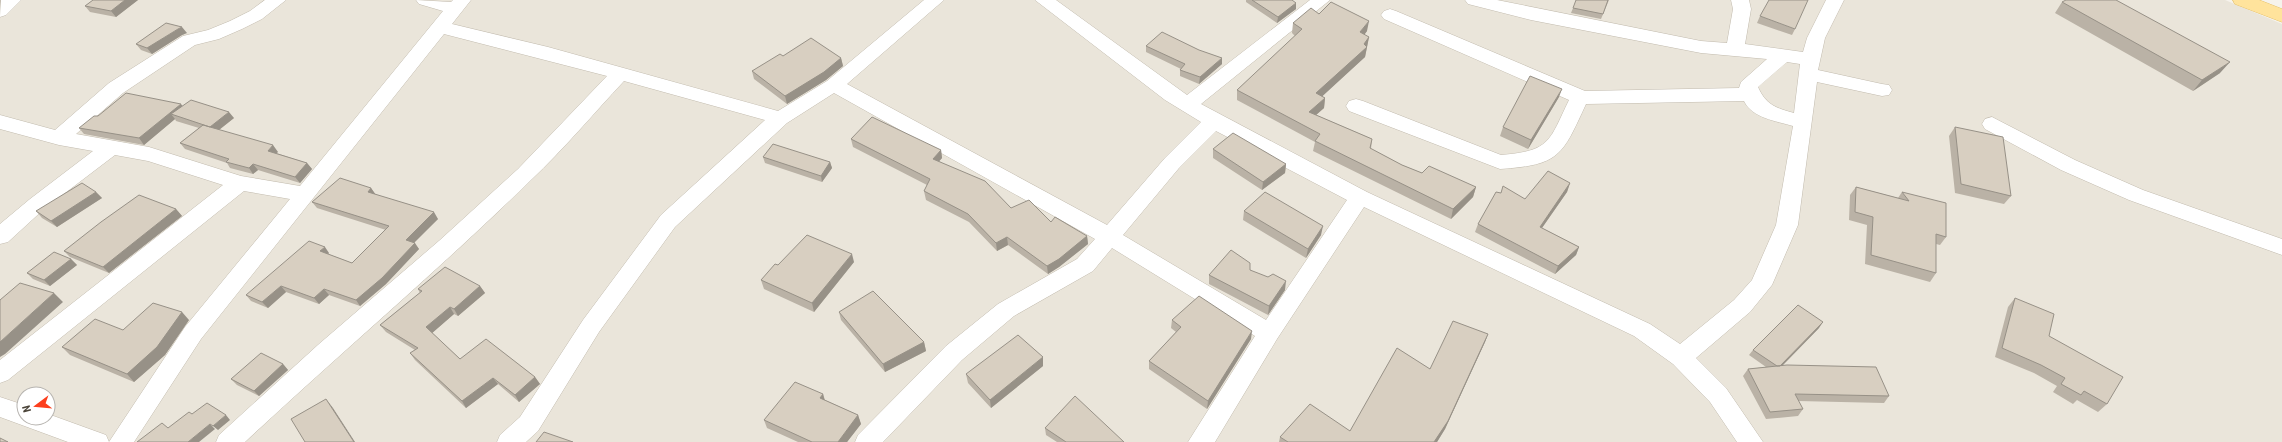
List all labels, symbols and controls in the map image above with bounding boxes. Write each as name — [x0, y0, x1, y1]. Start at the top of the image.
north arrow — [16, 386, 56, 426]
text: N — [20, 403, 34, 414]

